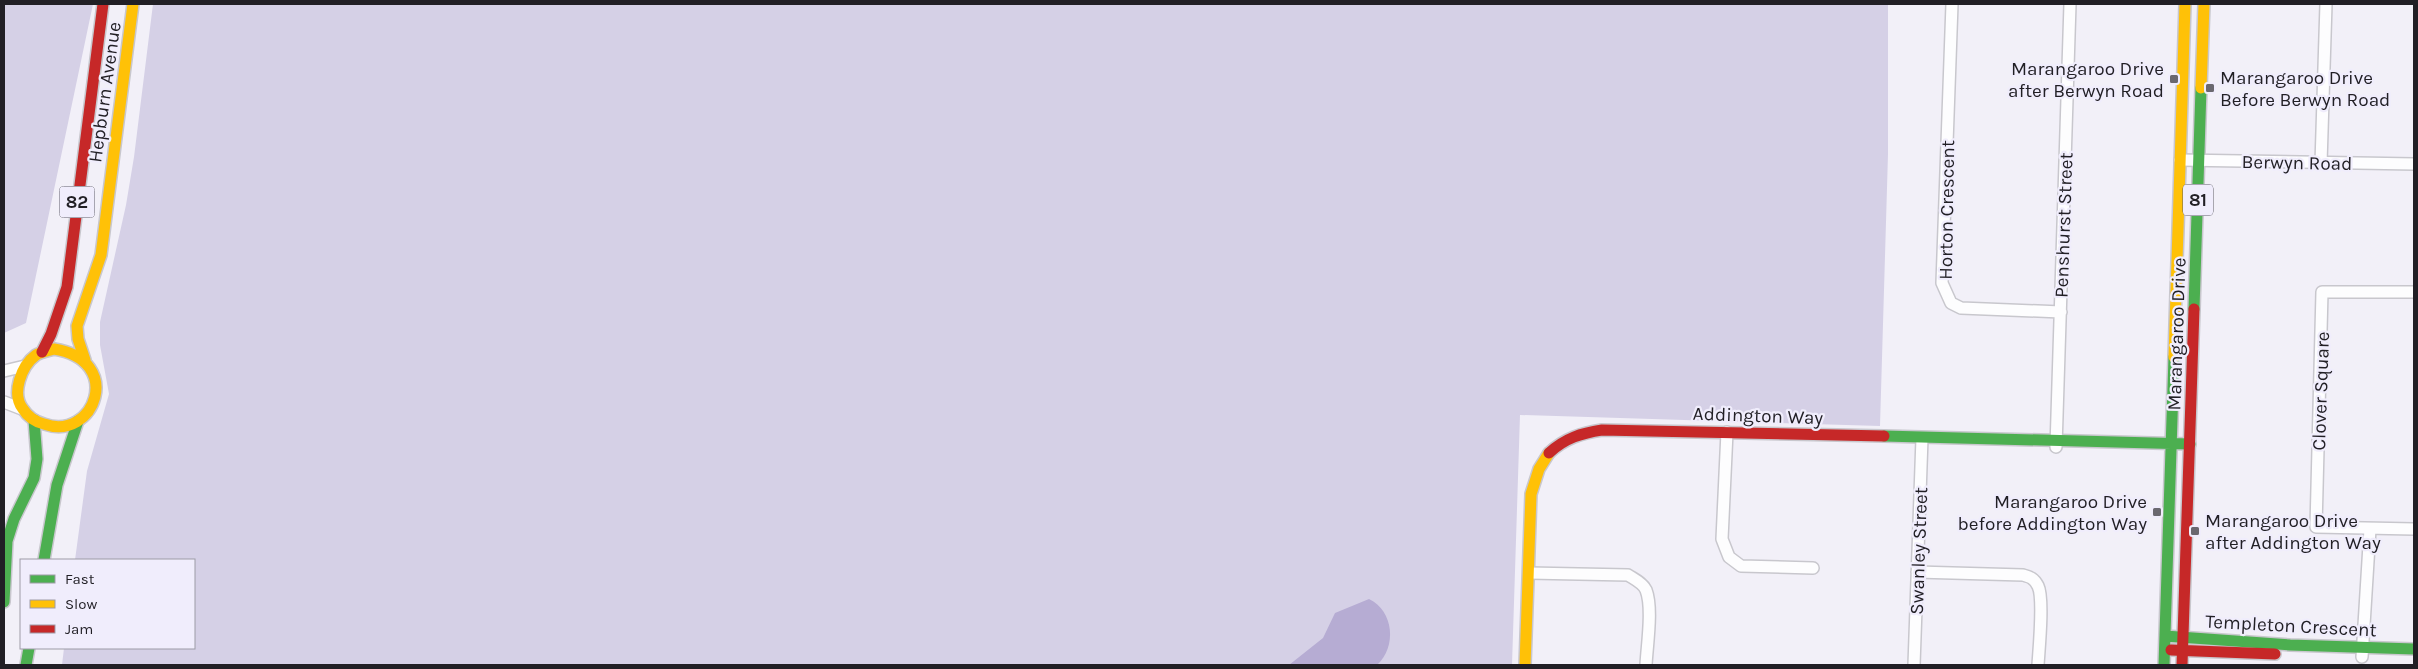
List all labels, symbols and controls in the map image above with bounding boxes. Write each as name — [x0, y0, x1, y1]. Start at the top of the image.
street label: Hepburn Avenue — [84, 20, 126, 164]
place label: Marangaroo Drive after Berwyn Road — [2008, 58, 2164, 102]
place label: Marangaroo Drive Before Berwyn Road — [2220, 67, 2390, 111]
marker: Marangaroo Drive after Berwyn Road — [2168, 73, 2180, 85]
marker: Marangaroo Drive Before Berwyn Road — [2204, 82, 2216, 94]
street label: Horton Crescent — [1935, 140, 1959, 280]
street label: Berwyn Road — [2241, 151, 2353, 175]
street label: Penshurst Street — [2050, 152, 2078, 298]
road number: 81 — [2183, 184, 2213, 216]
road number: 82 — [60, 186, 94, 218]
street label: Marangaroo Drive — [2163, 257, 2191, 411]
street label: Clover Square — [2308, 331, 2334, 451]
street label: Addington Way — [1692, 403, 1824, 429]
street label: Swanley Street — [1906, 487, 1932, 615]
place label: Marangaroo Drive before Addington Way — [1957, 491, 2147, 535]
marker: Marangaroo Drive before Addington Way — [2151, 506, 2163, 518]
place label: Marangaroo Drive after Addington Way — [2205, 510, 2381, 554]
marker: Marangaroo Drive after Addington Way — [2189, 525, 2201, 537]
legend — [20, 559, 195, 649]
text: Fast — [65, 570, 95, 588]
text: Slow — [65, 595, 97, 613]
street label: Templeton Crescent — [2205, 611, 2377, 641]
text: Jam — [65, 620, 93, 638]

